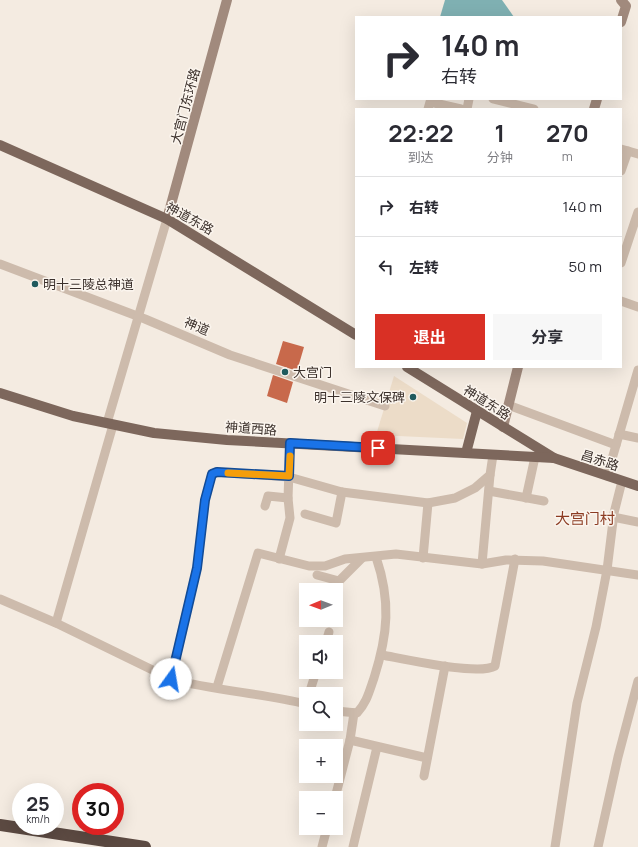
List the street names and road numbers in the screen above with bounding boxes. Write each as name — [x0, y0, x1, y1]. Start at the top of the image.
street label: 大宫门东环路 — [166, 66, 204, 146]
street label: 神道东路 — [163, 198, 217, 238]
street label: 神道 — [182, 313, 212, 339]
street label: 神道东路 — [460, 381, 514, 423]
street label: 神道西路 — [224, 417, 278, 439]
street label: 昌赤路 — [579, 445, 621, 475]

